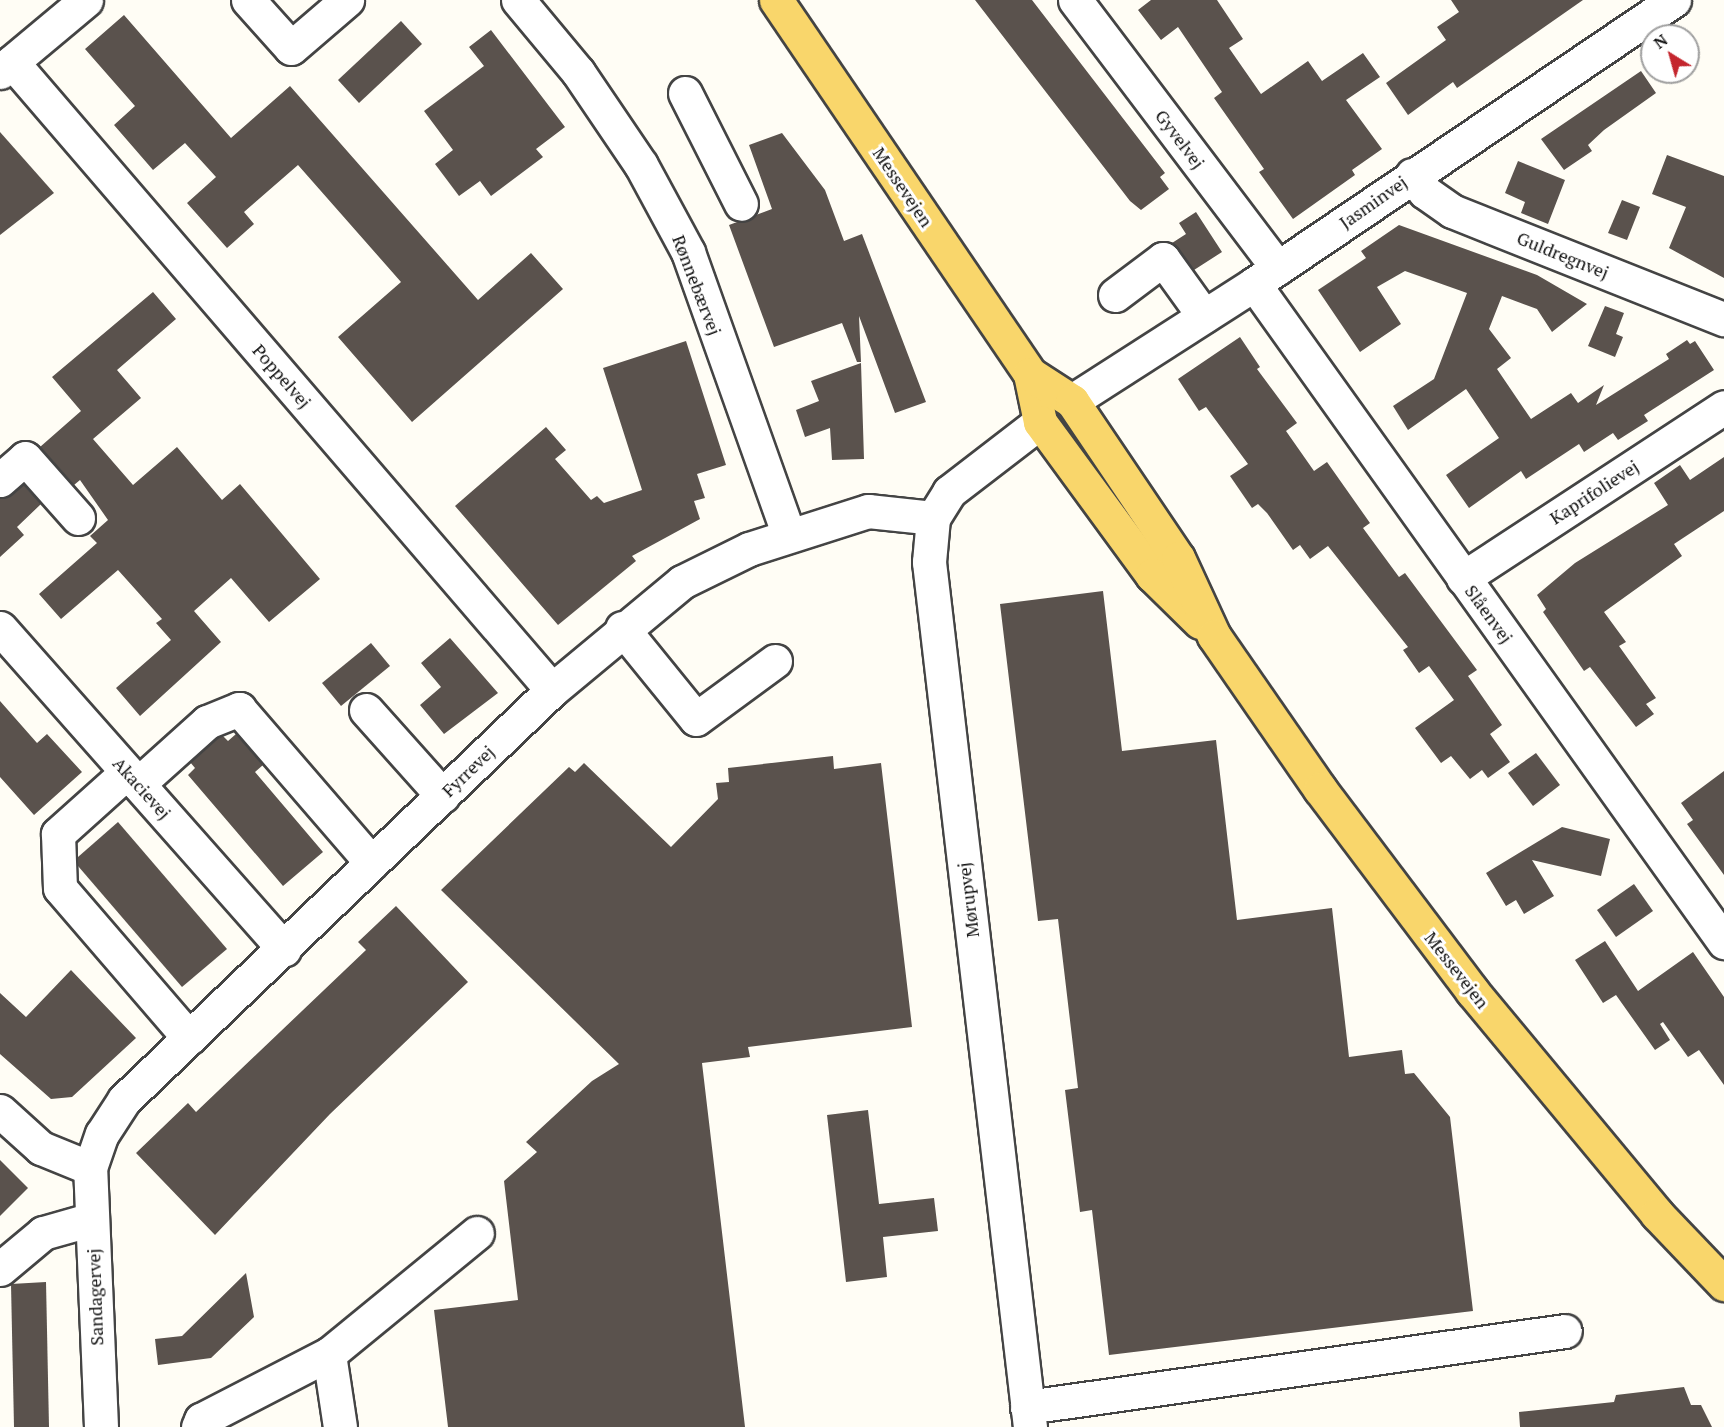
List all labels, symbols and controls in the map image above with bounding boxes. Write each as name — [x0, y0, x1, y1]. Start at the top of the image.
north arrow — [1640, 24, 1700, 84]
text: N — [1649, 29, 1672, 54]
street label: Gyvelvej — [1151, 105, 1209, 173]
street label: Messevejen — [868, 143, 938, 231]
street label: Jasminvej — [1335, 171, 1411, 233]
street label: Guldregnvej — [1514, 227, 1612, 283]
street label: Rønnebærvej — [668, 232, 726, 338]
street label: Poppelvej — [248, 339, 316, 413]
street label: Kaprifolievej — [1546, 455, 1642, 529]
street label: Slåenvej — [1461, 581, 1517, 647]
street label: Fyrrevej — [437, 741, 499, 801]
street label: Akacievej — [108, 752, 176, 824]
street label: Mørupvej — [953, 861, 983, 939]
street label: Messevejen — [1420, 927, 1494, 1013]
street label: Sandagervej — [83, 1248, 107, 1346]

